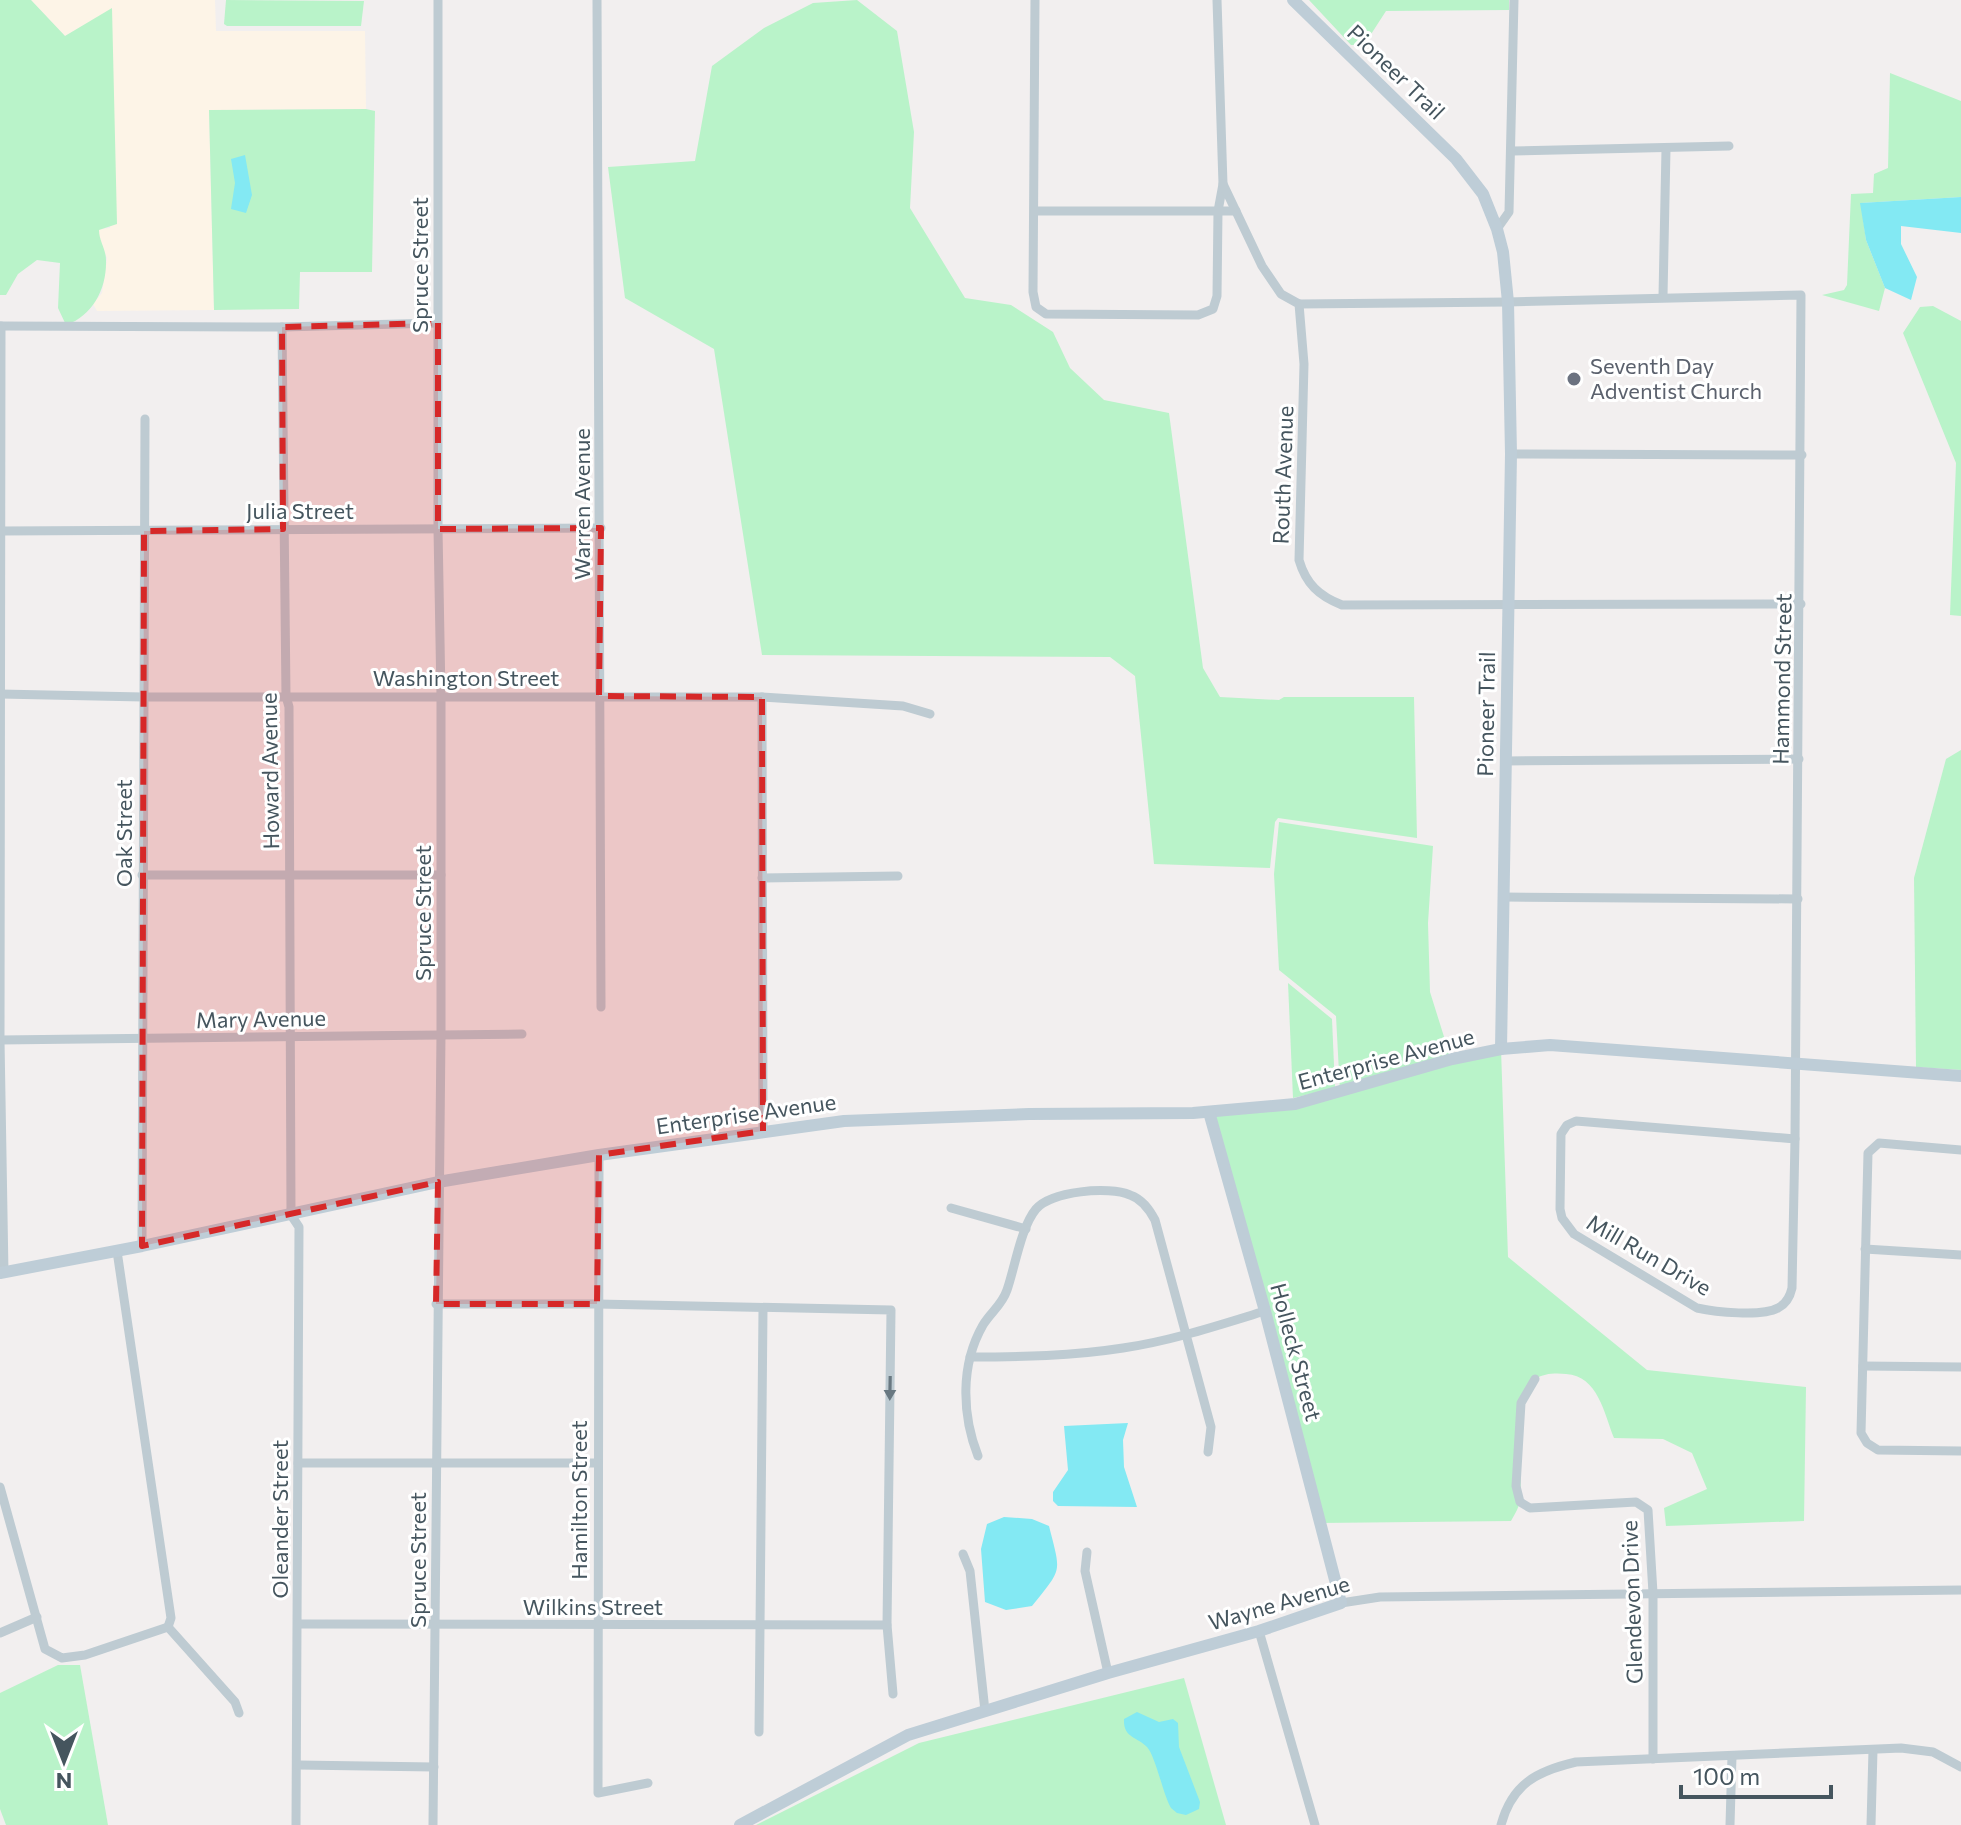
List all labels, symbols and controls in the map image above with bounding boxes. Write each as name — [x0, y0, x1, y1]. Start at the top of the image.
street label: Pioneer Trail — [1342, 19, 1451, 125]
street label: Spruce Street — [406, 197, 433, 333]
place label: Seventh Day Adventist Church — [1590, 352, 1762, 404]
marker: Seventh Day Adventist Church — [1565, 370, 1583, 388]
street label: Routh Avenue — [1267, 405, 1298, 545]
street label: Warren Avenue — [568, 428, 595, 580]
street label: Julia Street — [246, 497, 354, 524]
street label: Hammond Street — [1767, 593, 1796, 765]
street label: Pioneer Trail — [1471, 651, 1500, 777]
street label: Washington Street — [373, 664, 559, 691]
street label: Howard Avenue — [255, 692, 284, 850]
street label: Oak Street — [110, 779, 137, 887]
street label: Spruce Street — [409, 845, 436, 981]
street label: Mary Avenue — [196, 1004, 326, 1033]
street label: Enterprise Avenue — [1295, 1022, 1477, 1095]
street label: Enterprise Avenue — [654, 1088, 838, 1140]
street label: Mill Run Drive — [1582, 1208, 1716, 1301]
street label: Holleck Street — [1265, 1280, 1328, 1424]
one-way arrow — [884, 1376, 897, 1401]
street label: Hamilton Street — [565, 1420, 592, 1580]
street label: Oleander Street — [266, 1440, 293, 1598]
street label: Spruce Street — [404, 1492, 431, 1628]
street label: Glendevon Drive — [1615, 1520, 1648, 1684]
street label: Wayne Avenue — [1205, 1569, 1353, 1636]
street label: Wilkins Street — [523, 1593, 663, 1620]
north arrow — [24, 1721, 104, 1801]
scale bar — [1681, 1749, 1831, 1799]
text: 100 m — [1693, 1761, 1760, 1790]
text: N — [56, 1768, 72, 1795]

